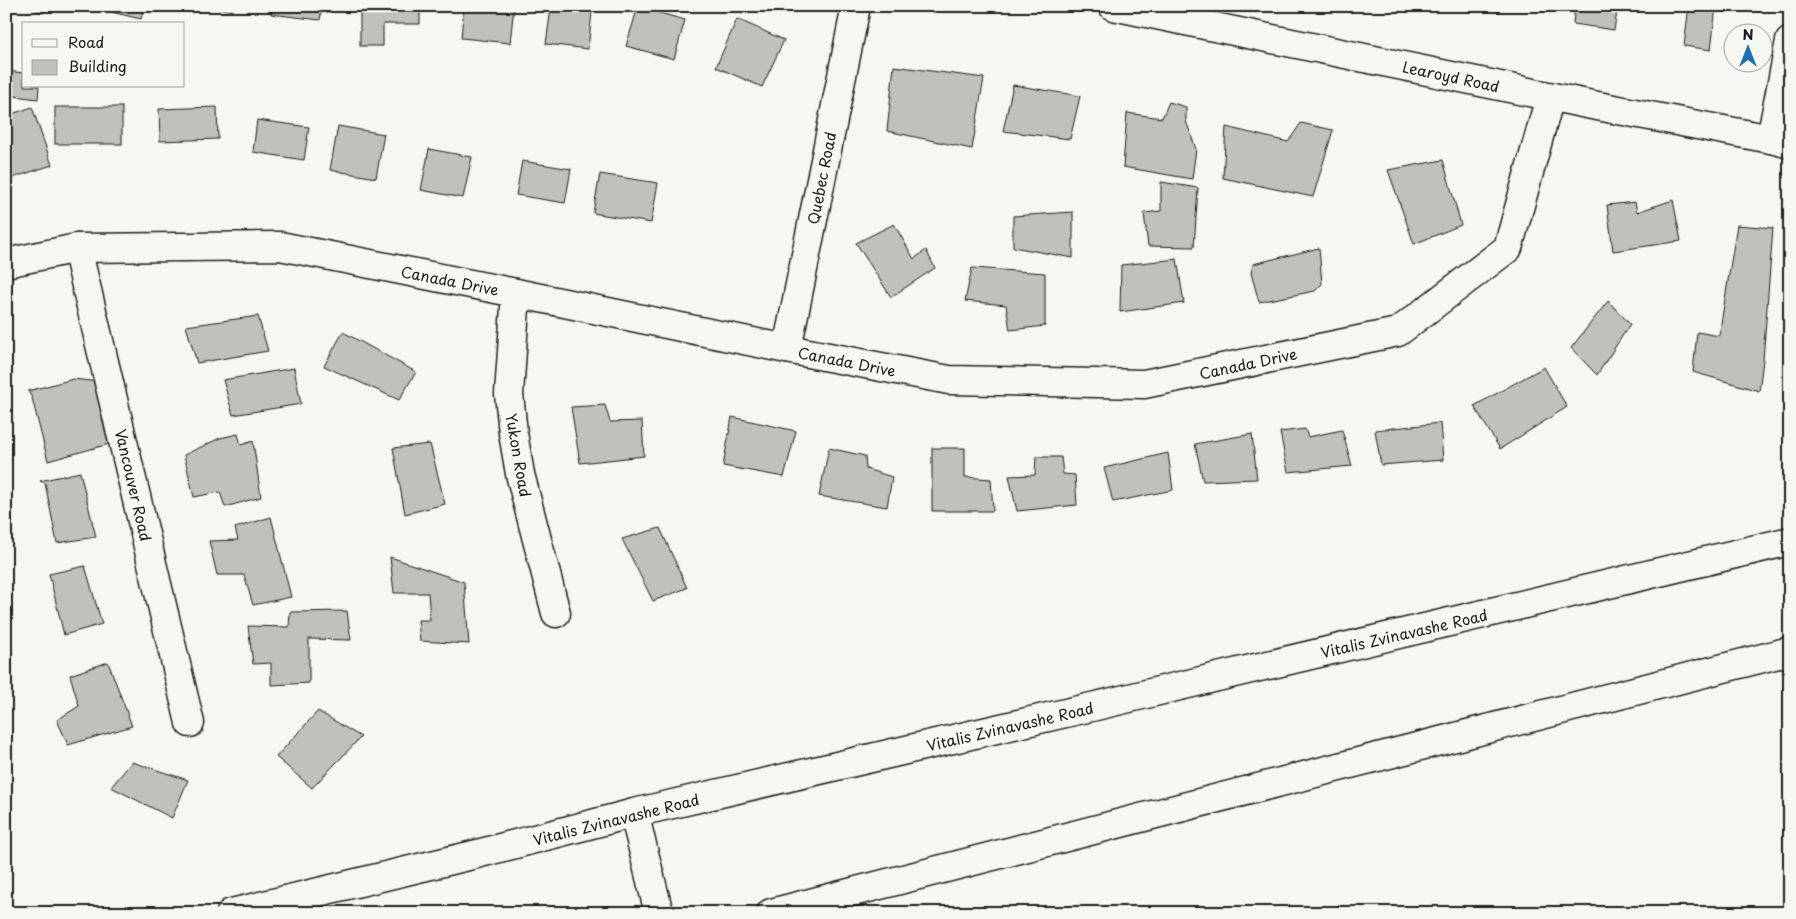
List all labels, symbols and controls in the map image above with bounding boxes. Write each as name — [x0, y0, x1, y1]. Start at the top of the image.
legend — [22, 22, 185, 88]
north arrow — [1724, 22, 1774, 72]
text: N — [1742, 24, 1754, 45]
text: Road — [68, 30, 104, 53]
text: Building — [68, 54, 127, 77]
street label: Learoyd Road — [1400, 55, 1502, 97]
street label: Quebec Road — [801, 130, 841, 226]
street label: Canada Drive — [399, 259, 501, 301]
street label: Canada Drive — [796, 340, 898, 382]
street label: Canada Drive — [1197, 341, 1299, 385]
street label: Yukon Road — [500, 411, 538, 499]
street label: Vancouver Road — [110, 427, 158, 543]
street label: Vitalis Zvinavashe Road — [1318, 603, 1490, 663]
street label: Vitalis Zvinavashe Road — [924, 696, 1096, 756]
street label: Vitalis Zvinavashe Road — [530, 787, 702, 851]

